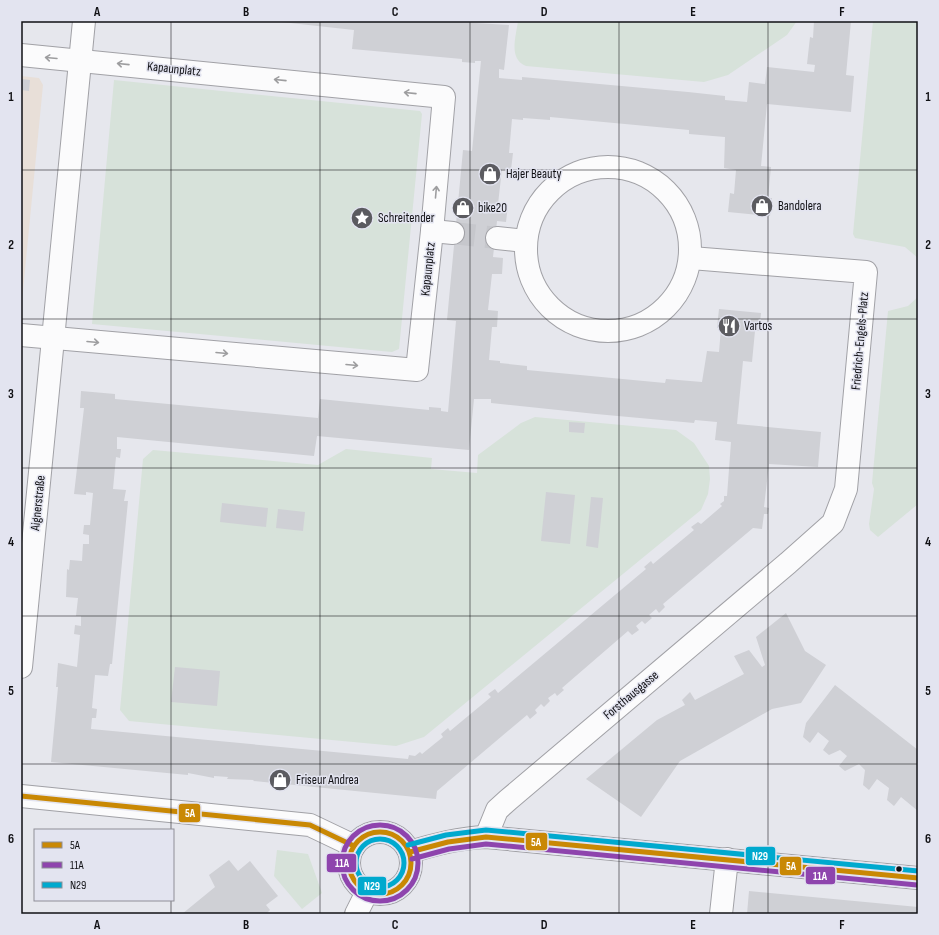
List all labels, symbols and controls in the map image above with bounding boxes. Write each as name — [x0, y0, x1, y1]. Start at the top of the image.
text: A — [93, 4, 101, 20]
text: B — [243, 4, 249, 20]
text: C — [392, 4, 399, 20]
text: D — [541, 4, 548, 20]
text: E — [690, 4, 696, 20]
text: F — [839, 4, 845, 20]
one-way arrow — [45, 54, 58, 61]
street label: Kapaunplatz — [146, 58, 202, 80]
one-way arrow — [117, 61, 130, 68]
one-way arrow — [274, 76, 287, 84]
text: 1 — [8, 89, 14, 105]
one-way arrow — [404, 89, 417, 97]
text: 1 — [925, 89, 931, 105]
shop icon: Hajer Beauty — [477, 161, 503, 187]
place label: Hajer Beauty — [506, 166, 561, 182]
one-way arrow — [432, 186, 439, 199]
shop icon: Bandolera — [749, 193, 775, 219]
shop icon: bike20 — [450, 195, 476, 221]
place label: Bandolera — [778, 198, 821, 214]
place label: bike20 — [478, 200, 507, 216]
place icon: Schreitender — [349, 205, 375, 231]
place label: Schreitender — [378, 210, 435, 226]
text: 2 — [8, 237, 14, 253]
text: 2 — [925, 237, 931, 253]
street label: Kapaunplatz — [417, 241, 439, 297]
street label: Friedrich-Engels-Platz — [848, 291, 872, 391]
restaurant icon: Vartos — [716, 313, 742, 339]
place label: Vartos — [744, 318, 773, 334]
one-way arrow — [86, 338, 99, 346]
one-way arrow — [215, 350, 228, 357]
one-way arrow — [345, 361, 358, 368]
text: 3 — [8, 386, 14, 402]
text: 3 — [925, 386, 931, 402]
street label: Aignerstraße — [27, 475, 49, 532]
text: 4 — [8, 534, 14, 550]
text: 4 — [925, 534, 931, 550]
street label: Forsthausgasse — [600, 667, 662, 723]
text: 5 — [8, 683, 14, 699]
text: 5 — [925, 683, 931, 699]
shop icon: Friseur Andrea — [267, 767, 293, 793]
place label: Friseur Andrea — [296, 772, 359, 788]
line badge: 5A — [178, 803, 201, 823]
text: 5A — [185, 807, 196, 820]
legend — [34, 829, 174, 901]
text: 6 — [8, 831, 14, 847]
text: 6 — [925, 831, 931, 847]
line badge: 5A — [525, 832, 548, 851]
text: 5A — [531, 836, 542, 849]
text: 5A — [70, 838, 81, 853]
line badge: N29 — [745, 846, 776, 866]
text: N29 — [752, 850, 768, 863]
line badge: 11A — [326, 853, 357, 873]
line badge: 5A — [779, 856, 802, 876]
text: 11A — [335, 857, 350, 870]
text: 11A — [70, 858, 85, 873]
text: 5A — [786, 860, 797, 873]
unlabelled marker — [894, 864, 904, 874]
line badge: 11A — [805, 866, 836, 885]
text: 11A — [813, 870, 828, 883]
line badge: N29 — [357, 876, 387, 896]
text: N29 — [70, 878, 86, 893]
text: N29 — [364, 880, 380, 893]
text: A — [93, 917, 101, 933]
text: B — [243, 917, 249, 933]
text: C — [392, 917, 399, 933]
text: D — [541, 917, 548, 933]
text: E — [690, 917, 696, 933]
text: F — [839, 917, 845, 933]

